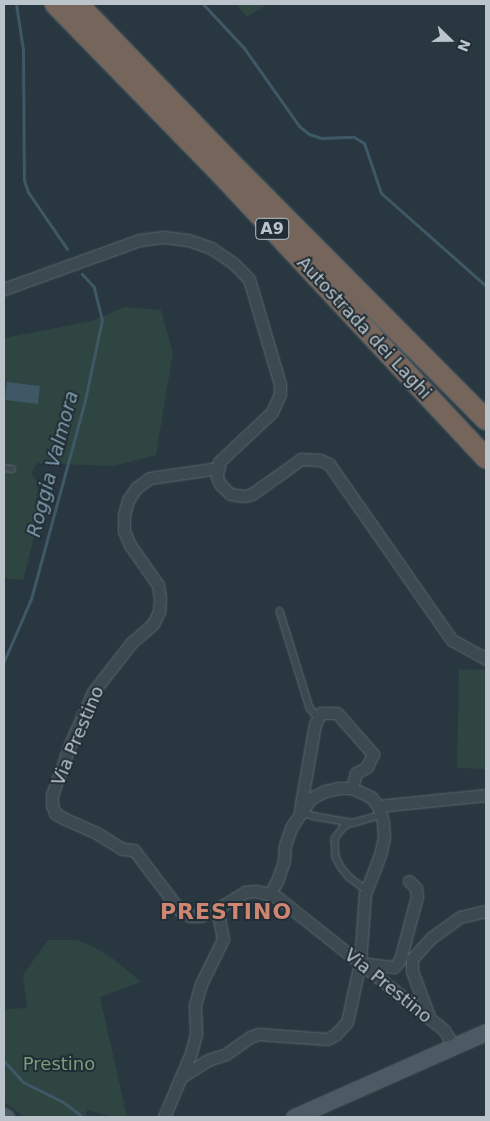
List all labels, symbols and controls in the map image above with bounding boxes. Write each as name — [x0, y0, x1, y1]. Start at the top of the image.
north arrow — [425, 15, 475, 65]
text: N — [454, 37, 474, 54]
road number: A9 — [254, 215, 290, 242]
street label: Autostrada dei Laghi — [292, 252, 436, 404]
water label: Roggia Valmora — [23, 389, 83, 539]
street label: Via Prestino — [47, 683, 109, 789]
district label: PRESTINO — [159, 899, 293, 925]
street label: Via Prestino — [340, 944, 436, 1028]
park label: Prestino — [23, 1053, 95, 1075]

